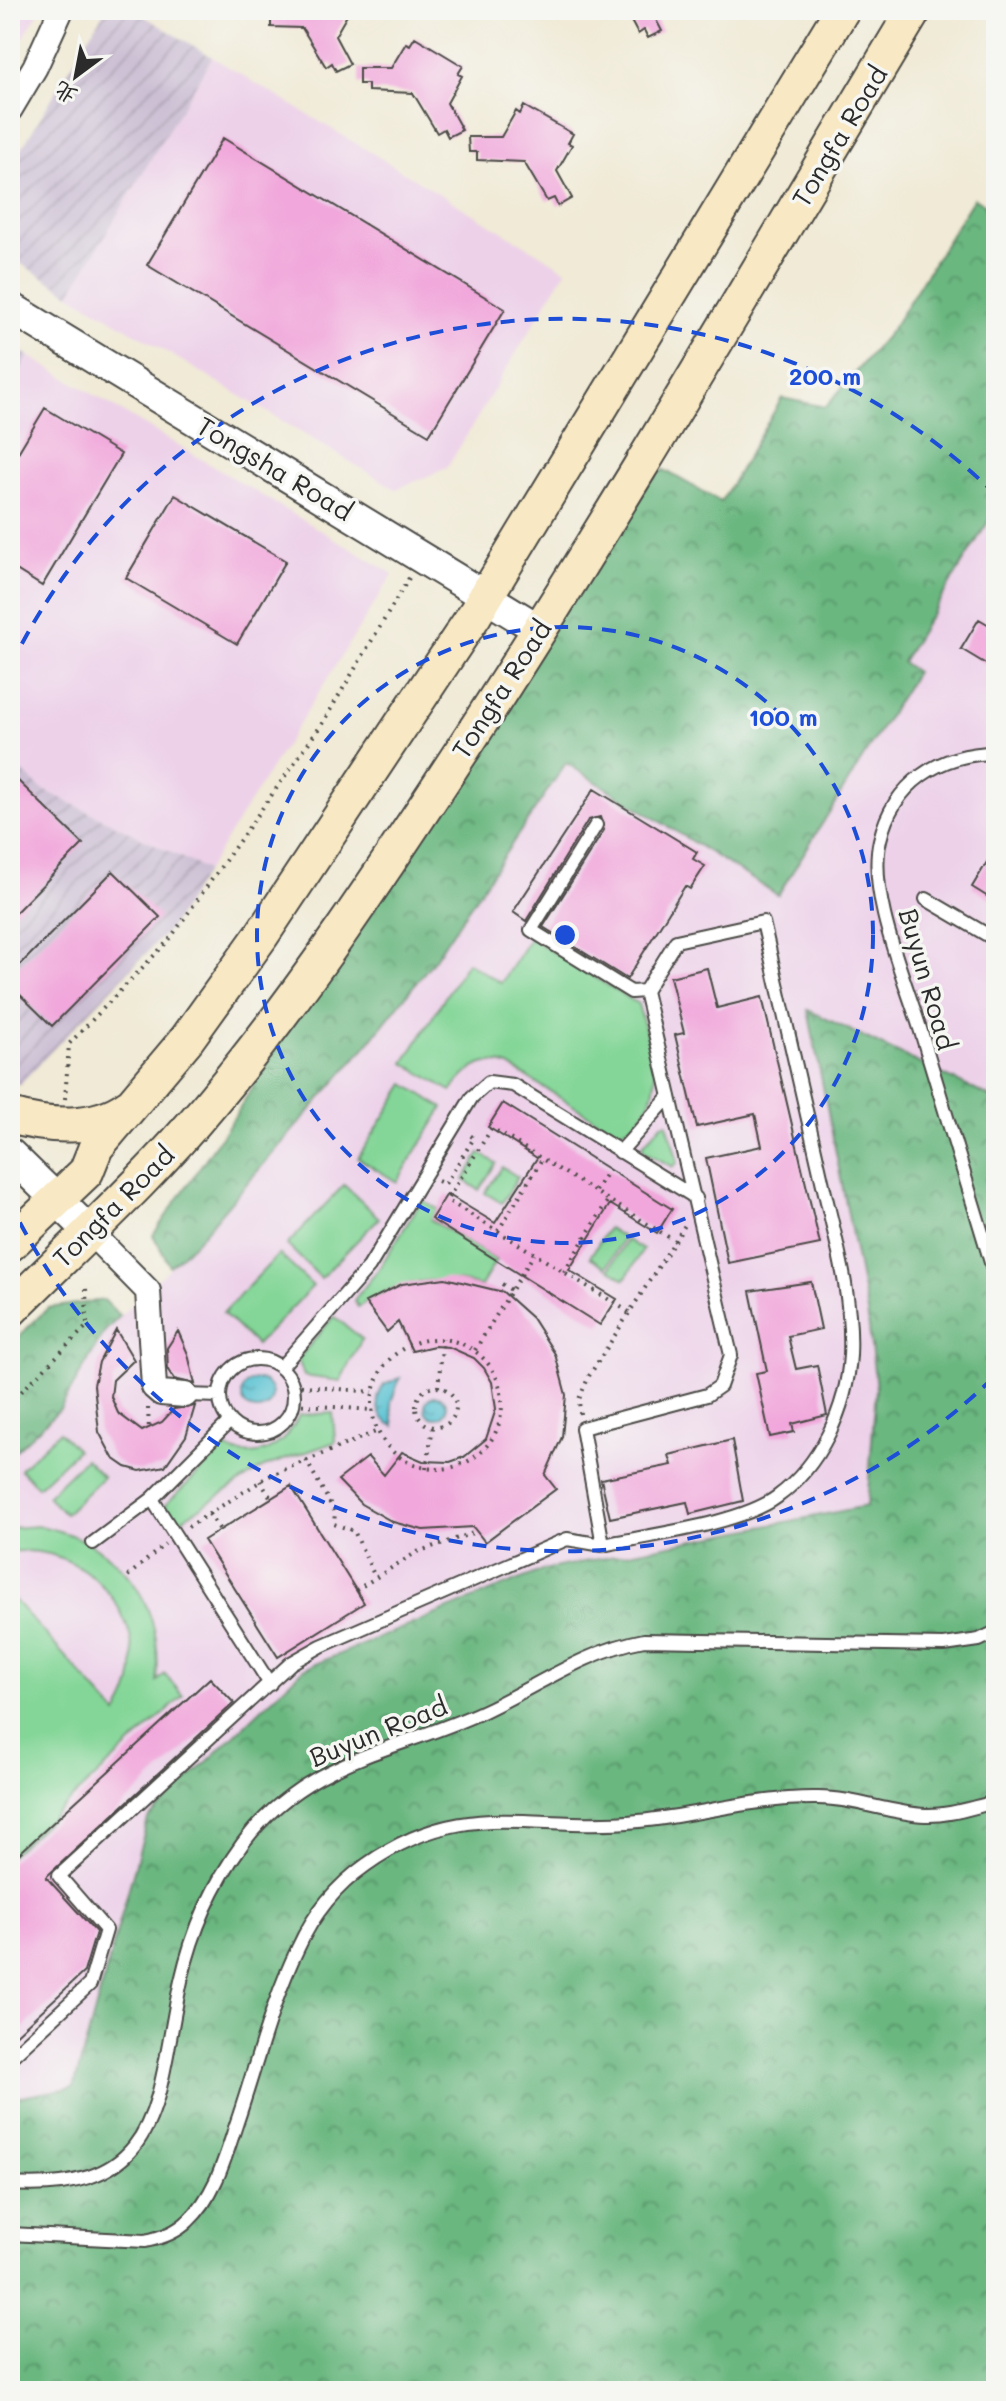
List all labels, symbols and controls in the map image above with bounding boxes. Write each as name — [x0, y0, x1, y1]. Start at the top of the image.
north arrow — [36, 36, 116, 116]
street label: Tongfa Road — [784, 59, 894, 213]
text: 北 — [48, 75, 82, 112]
text: 200 m — [789, 360, 861, 391]
street label: Tongsha Road — [191, 408, 359, 528]
street label: Tongfa Road — [443, 613, 559, 765]
text: 100 m — [748, 701, 818, 732]
street label: Buyun Road — [892, 904, 964, 1054]
centre of rings — [551, 921, 579, 949]
street label: Tongfa Road — [45, 1138, 181, 1274]
street label: Buyun Road — [304, 1688, 452, 1774]

